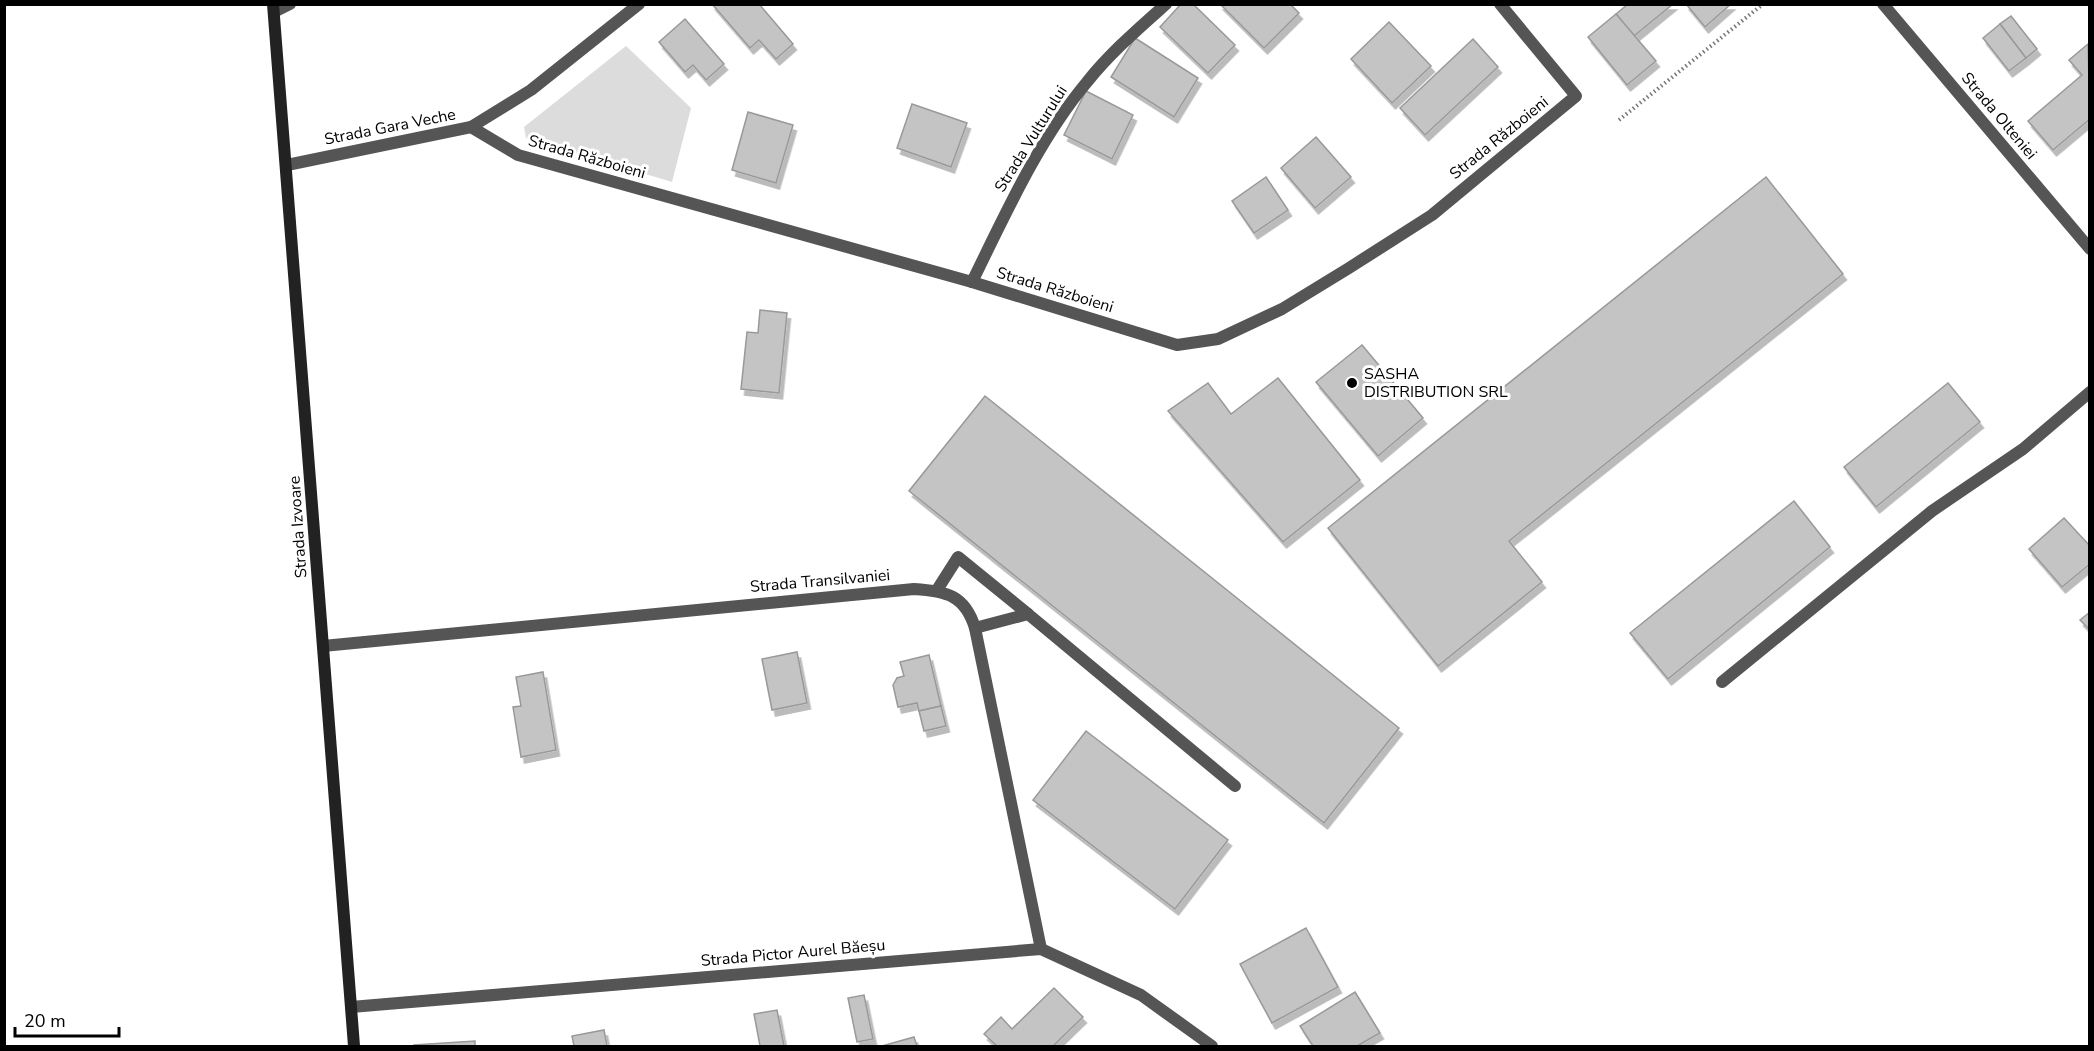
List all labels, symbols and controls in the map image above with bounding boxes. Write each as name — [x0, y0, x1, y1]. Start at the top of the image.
street label: Strada Olteniei — [1956, 68, 2042, 164]
street label: Strada Vulturului — [989, 81, 1073, 197]
street label: Strada Războieni — [1445, 91, 1553, 185]
street label: Strada Gara Veche — [322, 103, 458, 151]
street label: Strada Războieni — [526, 130, 648, 184]
street label: Strada Războieni — [994, 262, 1116, 318]
place label: SASHA DISTRIBUTION SRL — [1364, 363, 1508, 403]
marker: SASHA DISTRIBUTION SRL — [1345, 376, 1359, 390]
street label: Strada Izvoare — [283, 475, 313, 579]
street label: Strada Transilvaniei — [749, 564, 891, 598]
street label: Strada Pictor Aurel Băeșu — [700, 934, 886, 972]
scale bar — [15, 1000, 118, 1038]
text: 20 m — [24, 1009, 66, 1033]

